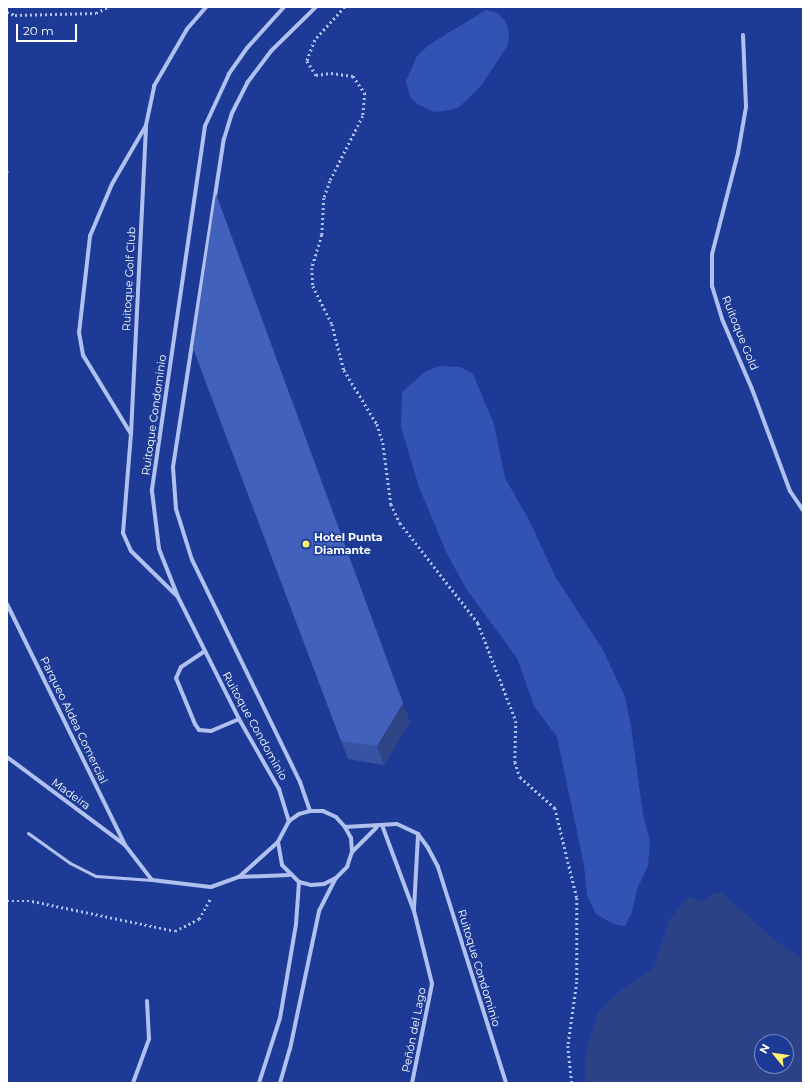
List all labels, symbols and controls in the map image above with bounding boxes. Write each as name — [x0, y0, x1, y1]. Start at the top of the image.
scale bar — [18, 16, 79, 42]
text: 20 m — [23, 23, 54, 38]
street label: Ruitoque Golf Club — [120, 227, 138, 331]
street label: Ruitoque Gold — [719, 294, 761, 372]
street label: Ruitoque Condominio — [139, 354, 169, 476]
place label: Hotel Punta Diamante — [314, 531, 383, 557]
marker: Hotel Punta Diamante — [301, 539, 311, 549]
street label: Parqueo Aldea Comercial — [37, 654, 111, 786]
street label: Ruitoque Condominio — [220, 669, 290, 783]
street label: Madeira — [49, 776, 93, 812]
street label: Ruitoque Condominio — [455, 908, 503, 1028]
street label: Peñón del Lago — [399, 986, 429, 1074]
north arrow — [754, 1034, 794, 1074]
text: N — [756, 1041, 773, 1056]

